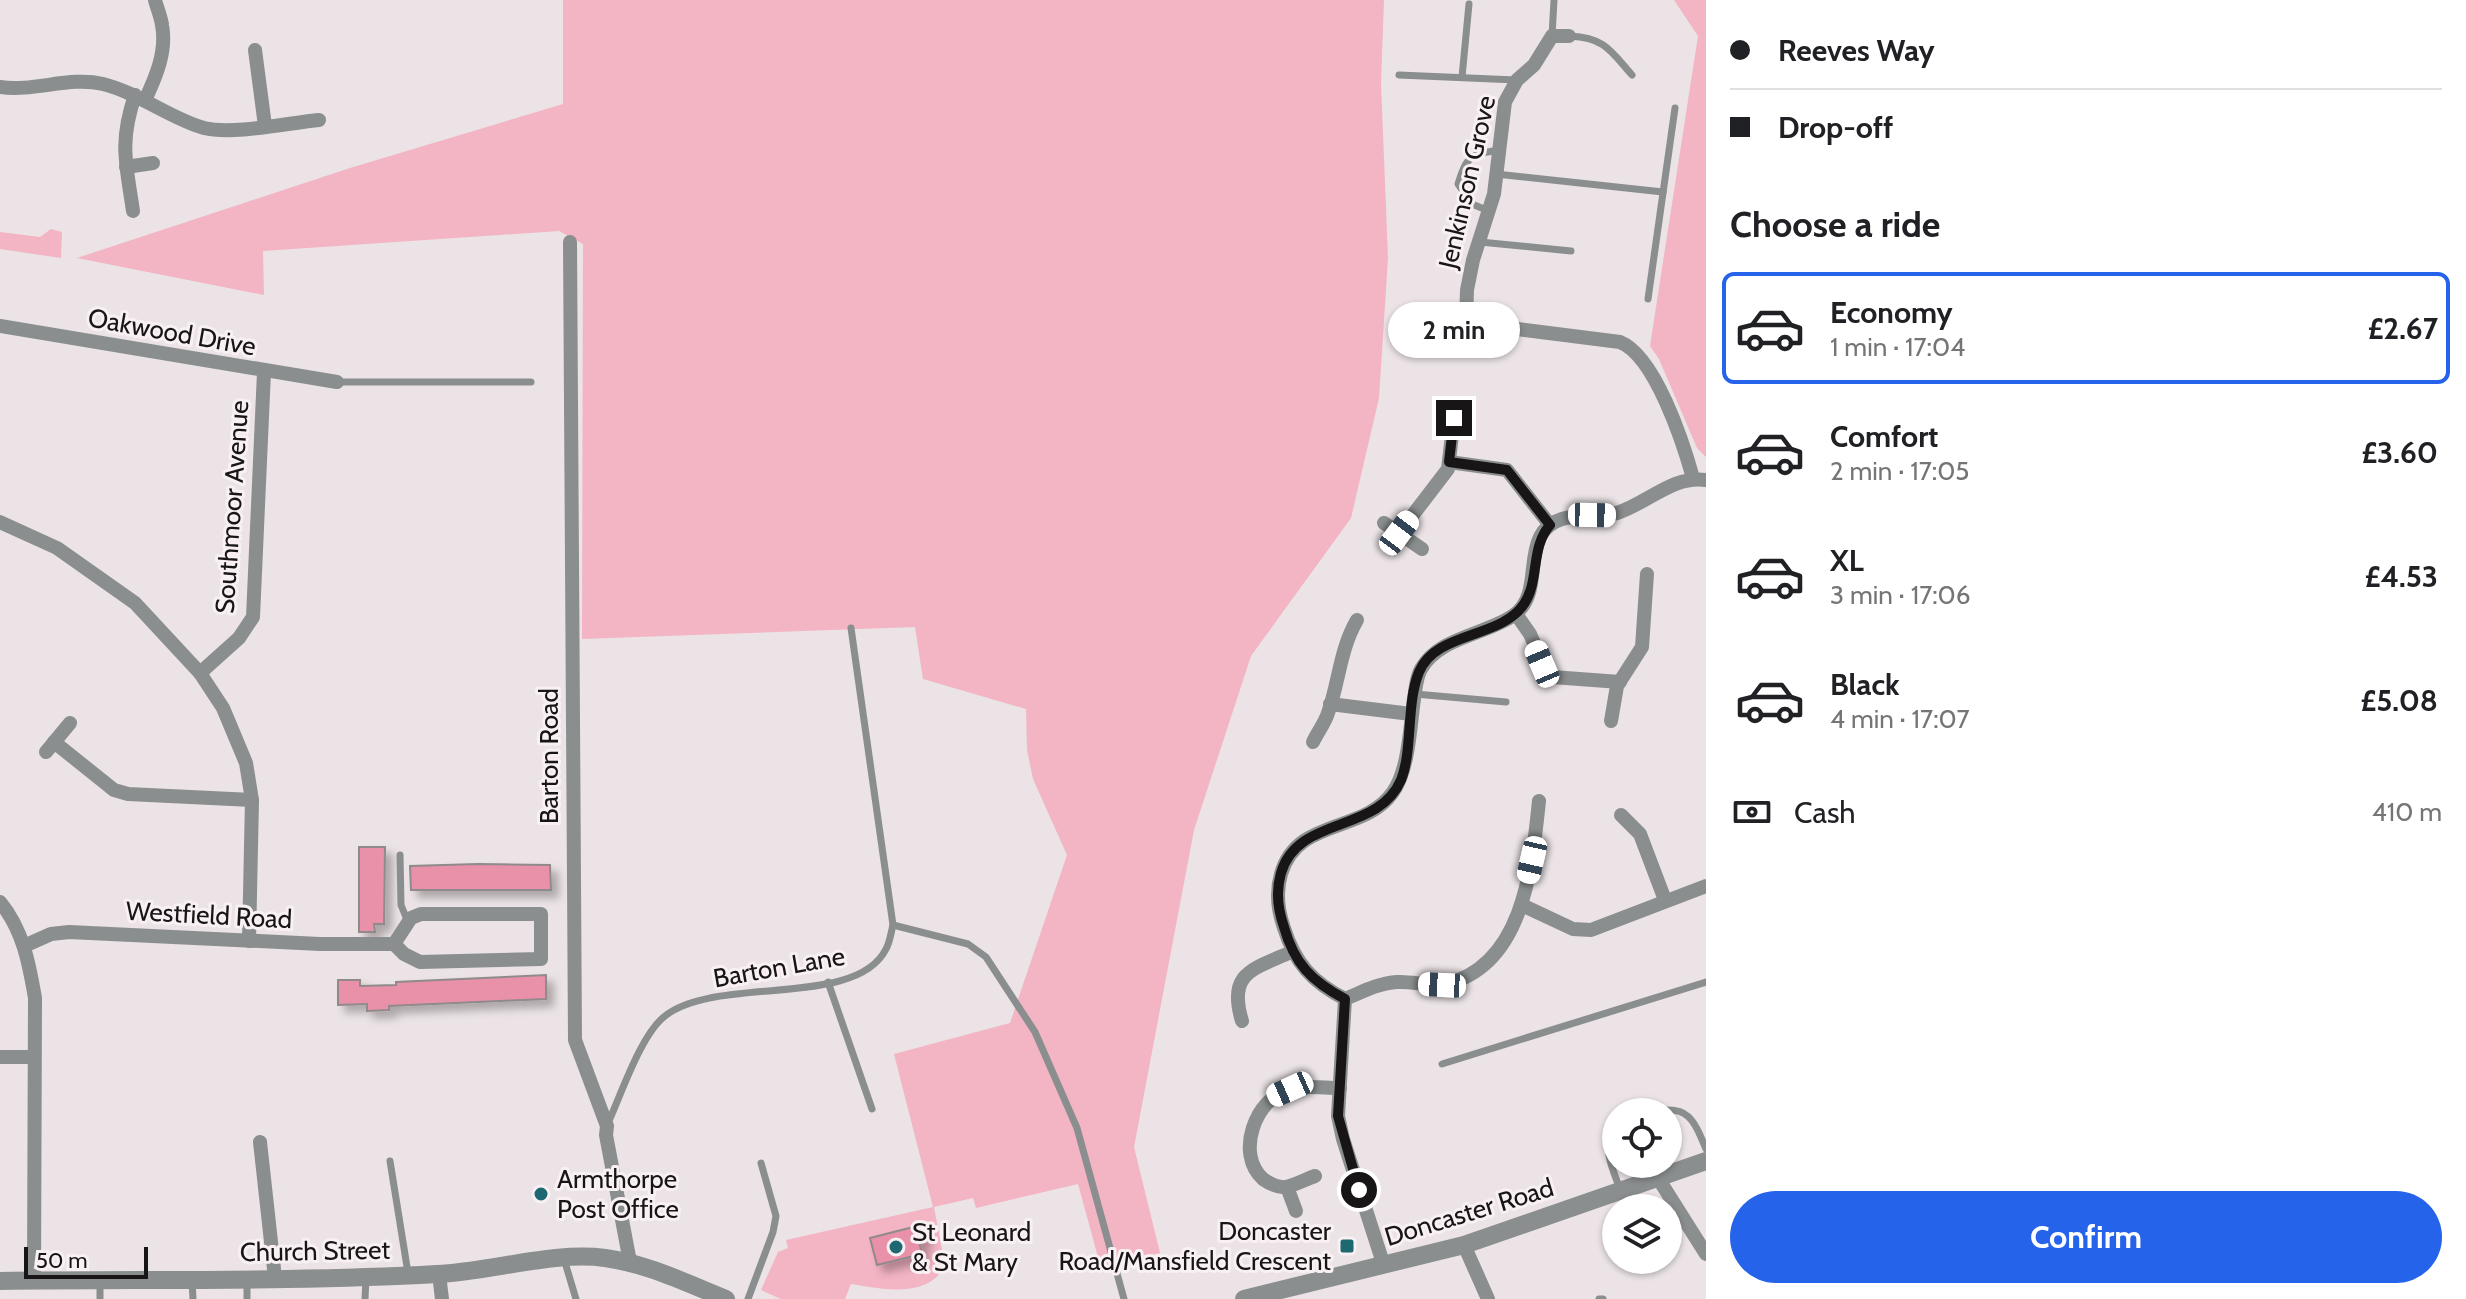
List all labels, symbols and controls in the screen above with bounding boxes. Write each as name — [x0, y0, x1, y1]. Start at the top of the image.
text: Reeves Way — [1778, 32, 1935, 69]
street label: Jenkinson Grove — [1431, 92, 1502, 273]
text: Drop-off — [1778, 109, 1893, 146]
text: Choose a ride — [1730, 202, 1940, 246]
icon: car — [1734, 292, 1806, 364]
text: Economy — [1830, 294, 1953, 331]
street label: Oakwood Drive — [86, 301, 258, 363]
callout: 2 min — [1388, 302, 1520, 358]
text: £2.67 — [2368, 310, 2438, 347]
text: 2 min — [1423, 314, 1485, 346]
text: 1 min · 17:04 — [1830, 331, 1965, 363]
street label: Southmoor Avenue — [209, 399, 255, 615]
route end — [1436, 400, 1472, 436]
icon: car — [1734, 416, 1806, 488]
text: Comfort — [1830, 418, 1938, 455]
text: £3.60 — [2362, 434, 2438, 471]
text: 2 min · 17:05 — [1830, 455, 1969, 487]
car — [1568, 503, 1616, 527]
car — [1375, 507, 1423, 559]
icon: car — [1734, 540, 1806, 612]
text: XL — [1830, 542, 1864, 579]
text: £4.53 — [2365, 558, 2438, 595]
text: 3 min · 17:06 — [1830, 579, 1971, 611]
car — [1522, 637, 1562, 691]
icon: car — [1734, 664, 1806, 736]
text: Black — [1830, 666, 1900, 703]
text: £5.08 — [2361, 682, 2438, 719]
street label: Barton Road — [533, 688, 565, 824]
text: 4 min · 17:07 — [1830, 703, 1970, 735]
icon: cash — [1730, 790, 1774, 834]
text: Cash — [1794, 794, 1856, 831]
text: 410 m — [2372, 796, 2442, 828]
car — [1515, 834, 1549, 886]
street label: Westfield Road — [125, 895, 293, 935]
street label: Barton Lane — [711, 940, 847, 994]
car — [1417, 972, 1467, 998]
car — [1263, 1068, 1317, 1110]
map controls — [1602, 1098, 1682, 1274]
button: locate — [1602, 1098, 1682, 1178]
place label: Armthorpe Post Office — [557, 1163, 679, 1225]
street label: Doncaster Road — [1381, 1171, 1557, 1253]
route start — [1341, 1172, 1377, 1208]
marker: Armthorpe Post Office — [532, 1185, 550, 1203]
button: Confirm — [1730, 1191, 2442, 1283]
button: layers — [1602, 1194, 1682, 1274]
place label: Doncaster Road/Mansfield Crescent — [1058, 1215, 1332, 1277]
place label: St Leonard & St Mary — [912, 1216, 1031, 1278]
street label: Church Street — [240, 1234, 391, 1268]
marker: Doncaster Road/Mansfield Crescent — [1338, 1237, 1356, 1255]
marker: St Leonard & St Mary — [887, 1238, 905, 1256]
scale bar — [24, 1243, 148, 1279]
text: 50 m — [36, 1247, 88, 1274]

